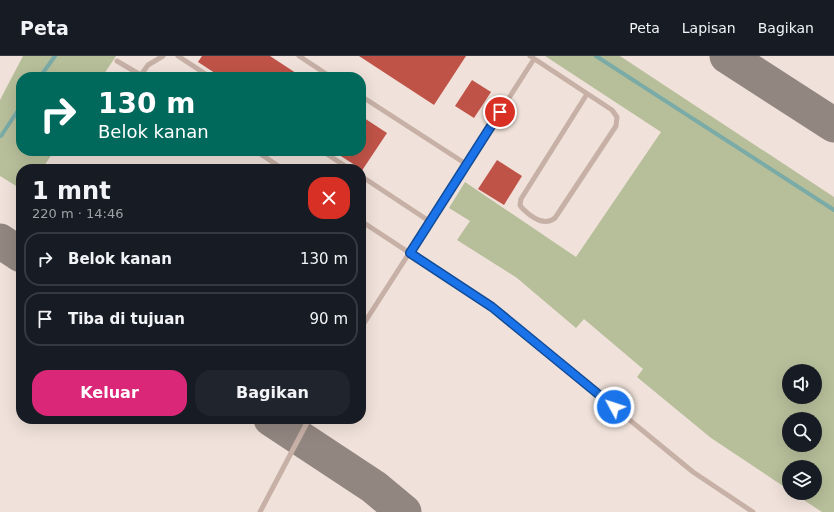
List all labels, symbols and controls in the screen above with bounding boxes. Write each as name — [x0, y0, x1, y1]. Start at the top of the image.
text: Peta — [20, 17, 69, 39]
text: Peta — [629, 20, 660, 36]
text: Lapisan — [682, 20, 736, 36]
text: Bagikan — [758, 20, 814, 36]
text: 130 m — [98, 87, 195, 120]
icon: right — [32, 88, 84, 140]
pin — [483, 95, 517, 129]
icon: arrive — [489, 101, 511, 123]
text: Belok kanan — [98, 121, 209, 142]
text: 1 mnt — [32, 177, 111, 205]
button: close — [308, 177, 350, 219]
text: 220 m · 14:46 — [32, 206, 123, 221]
icon: right — [34, 248, 56, 270]
text: Belok kanan — [68, 250, 172, 268]
text: 130 m — [300, 250, 348, 268]
icon: arrive — [34, 308, 56, 330]
text: Tiba di tujuan — [68, 310, 185, 328]
text: 90 m — [310, 310, 348, 328]
map controls — [782, 364, 822, 500]
button: sound — [782, 364, 822, 404]
button: Keluar — [32, 370, 187, 416]
button: Bagikan — [195, 370, 350, 416]
position arrow — [593, 386, 635, 428]
button: search — [782, 412, 822, 452]
button: layers — [782, 460, 822, 500]

